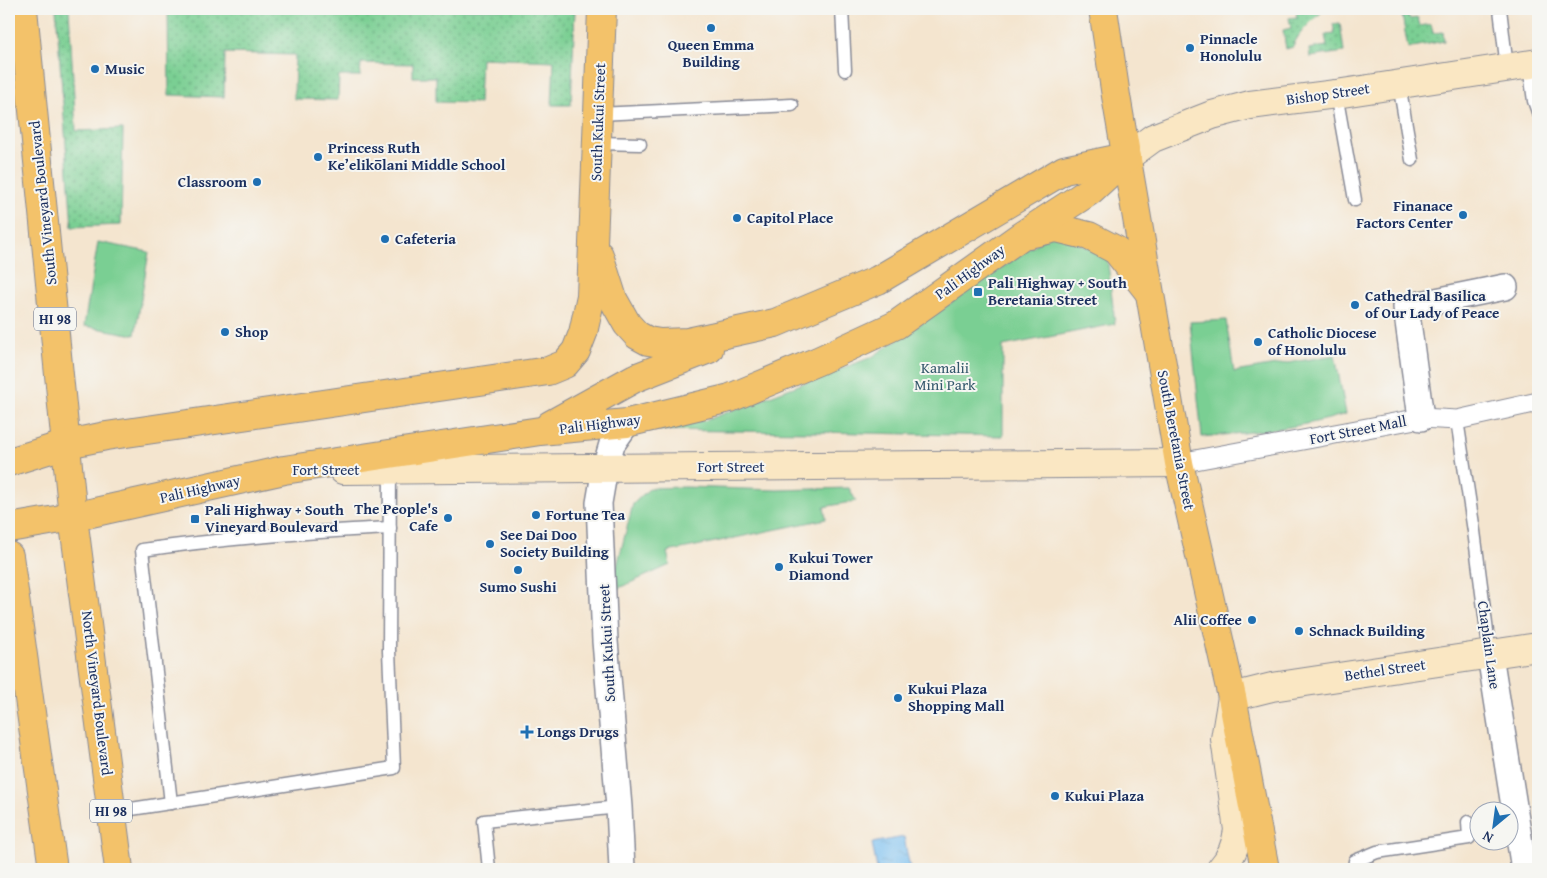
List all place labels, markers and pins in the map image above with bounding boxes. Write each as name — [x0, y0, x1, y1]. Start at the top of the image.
marker: Queen Emma Building — [705, 22, 717, 34]
place label: Pinnacle Honolulu — [1200, 28, 1262, 66]
place label: Queen Emma Building — [668, 34, 754, 72]
marker: Pinnacle Honolulu — [1184, 42, 1196, 54]
place label: Music — [105, 58, 145, 79]
marker: Music — [89, 63, 101, 75]
place label: Princess Ruth Ke’elikōlani Middle School — [328, 137, 506, 175]
marker: Princess Ruth Ke’elikōlani Middle School — [312, 151, 324, 163]
place label: Classroom — [178, 171, 247, 192]
marker: Classroom — [251, 176, 263, 188]
place label: Finanace Factors Center — [1356, 195, 1453, 233]
place label: Capitol Place — [747, 207, 833, 228]
marker: Finanace Factors Center — [1457, 209, 1469, 221]
marker: Capitol Place — [731, 212, 743, 224]
place label: Cafeteria — [395, 228, 456, 249]
marker: Cafeteria — [379, 233, 391, 245]
place label: Pali Highway + South Beretania Street — [988, 272, 1127, 310]
place label: Cathedral Basilica of Our Lady of Peace — [1365, 285, 1499, 323]
marker: Pali Highway + South Beretania Street — [972, 286, 984, 298]
marker: Cathedral Basilica of Our Lady of Peace — [1349, 299, 1361, 311]
place label: Shop — [235, 321, 269, 342]
place label: Catholic Diocese of Honolulu — [1268, 322, 1377, 360]
marker: Shop — [219, 326, 231, 338]
marker: Catholic Diocese of Honolulu — [1252, 336, 1264, 348]
place label: The People's Cafe — [354, 498, 438, 536]
place label: Pali Highway + South Vineyard Boulevard — [205, 499, 344, 537]
place label: Fortune Tea — [546, 504, 625, 525]
marker: Fortune Tea — [530, 509, 542, 521]
marker: The People's Cafe — [442, 512, 454, 524]
marker: Pali Highway + South Vineyard Boulevard — [189, 513, 201, 525]
place label: See Dai Doo Society Building — [500, 524, 609, 562]
marker: See Dai Doo Society Building — [484, 538, 496, 550]
place label: Kukui Tower Diamond — [789, 547, 873, 585]
marker: Kukui Tower Diamond — [773, 561, 785, 573]
marker: Sumo Sushi — [512, 564, 524, 576]
place label: Sumo Sushi — [479, 576, 557, 597]
place label: Alii Coffee — [1173, 609, 1242, 630]
marker: Alii Coffee — [1246, 614, 1258, 626]
place label: Schnack Building — [1309, 620, 1425, 641]
marker: Schnack Building — [1293, 625, 1305, 637]
place label: Kukui Plaza Shopping Mall — [908, 678, 1005, 716]
marker: Kukui Plaza Shopping Mall — [892, 692, 904, 704]
place label: Longs Drugs — [537, 721, 619, 742]
marker: Longs Drugs — [521, 726, 533, 738]
place label: Kukui Plaza — [1065, 785, 1144, 806]
marker: Kukui Plaza — [1049, 790, 1061, 802]

